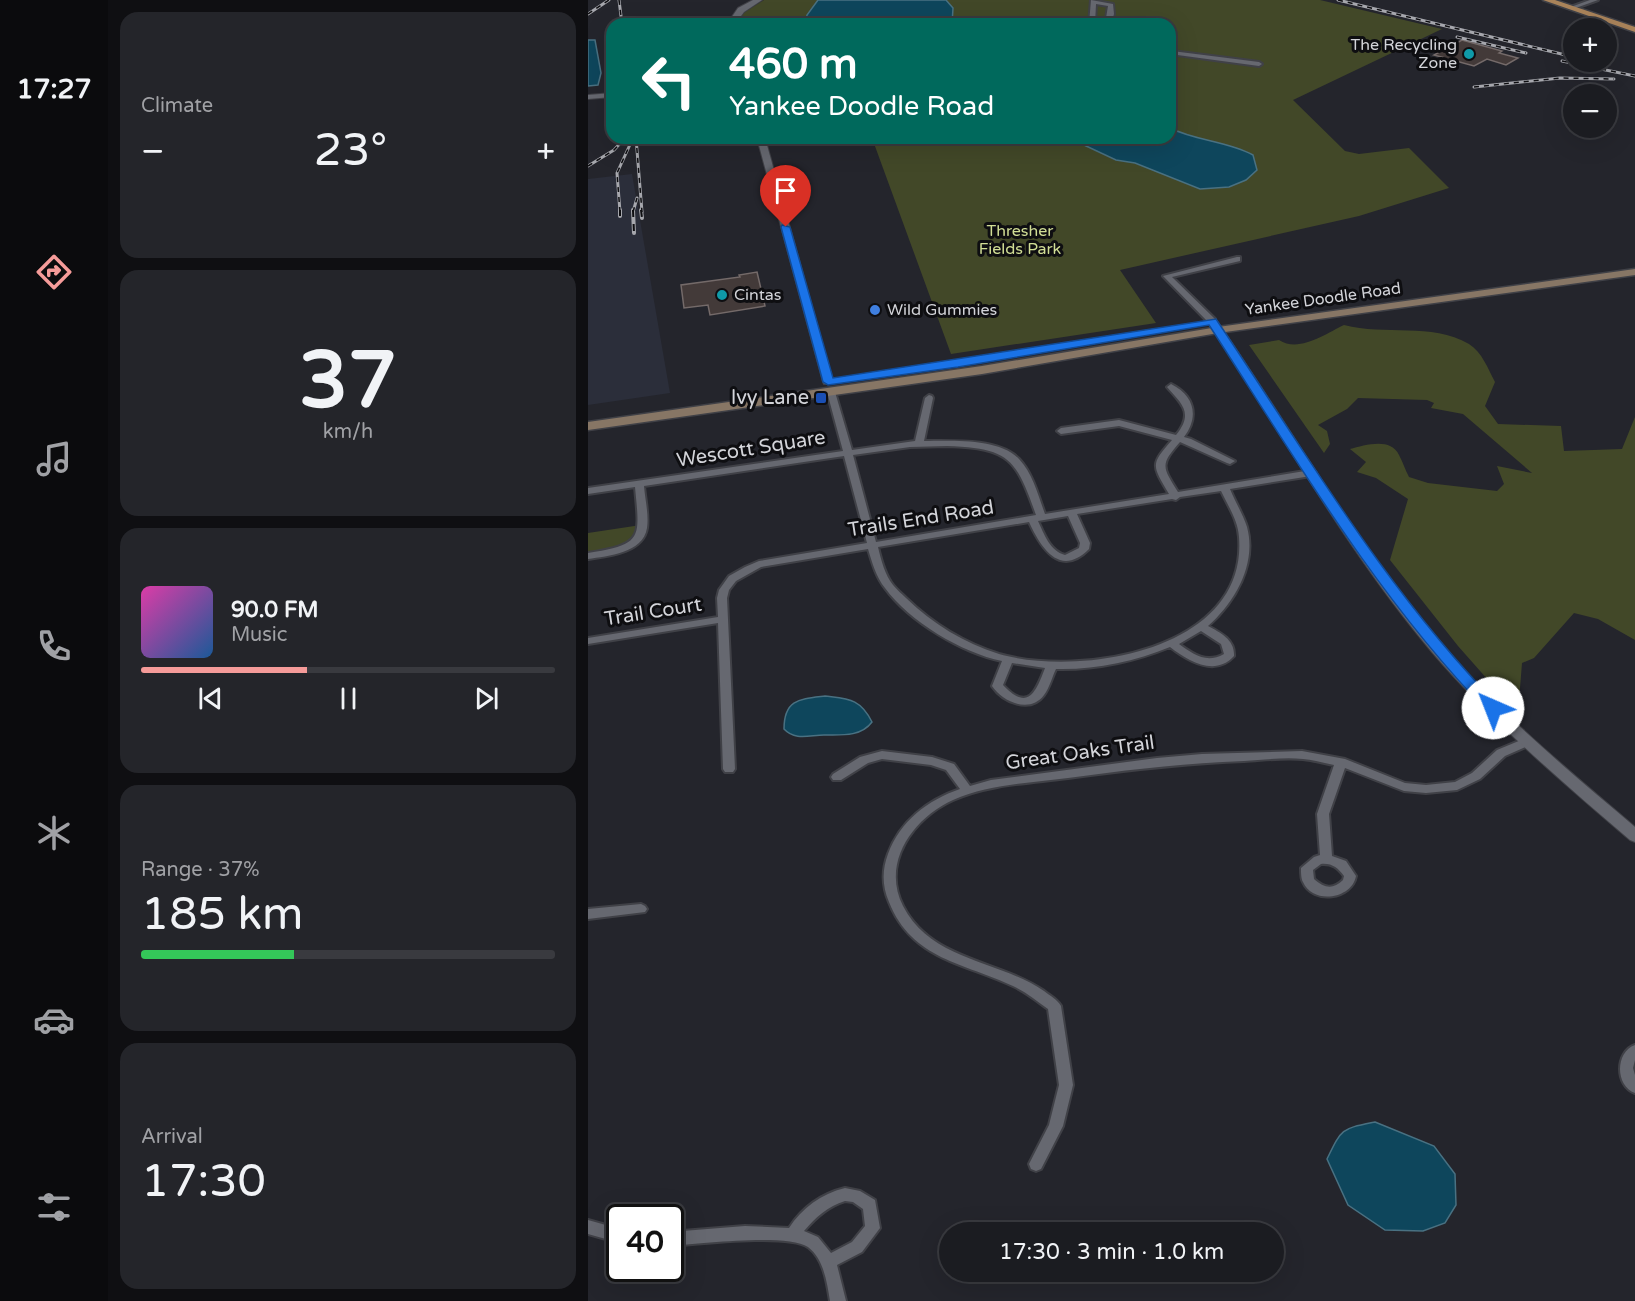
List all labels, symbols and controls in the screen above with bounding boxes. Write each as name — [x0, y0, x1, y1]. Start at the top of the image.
map controls — [1563, 18, 1617, 138]
button: + — [1563, 18, 1617, 72]
place label: The Recycling Zone — [1351, 35, 1457, 73]
text: 460 m — [729, 39, 858, 90]
icon: left — [630, 42, 708, 120]
marker: The Recycling Zone — [1462, 47, 1476, 61]
text: 17:27 — [17, 73, 91, 106]
button: − — [1563, 84, 1617, 138]
text: Yankee Doodle Road — [729, 90, 994, 123]
text: Climate — [141, 94, 213, 118]
text: 23° — [314, 124, 387, 178]
text: − — [141, 132, 165, 171]
text: + — [536, 132, 555, 171]
pin — [760, 165, 811, 227]
icon: arrive — [769, 174, 802, 207]
park label: Thresher Fields Park — [979, 221, 1062, 259]
icon: directions — [33, 251, 75, 293]
street label: Yankee Doodle Road — [1244, 278, 1402, 320]
place label: Cintas — [734, 285, 781, 305]
marker: Cintas — [715, 288, 729, 302]
place label: Wild Gummies — [887, 300, 997, 320]
marker: Wild Gummies — [868, 303, 882, 317]
text: 37 — [299, 334, 397, 428]
place label: Ivy Lane — [731, 386, 809, 410]
marker: Ivy Lane — [814, 391, 828, 405]
text: km/h — [323, 420, 373, 444]
street label: Wescott Square — [675, 425, 827, 473]
icon: music — [33, 438, 75, 480]
street label: Trails End Road — [846, 496, 996, 542]
street label: Trail Court — [603, 592, 704, 632]
text: 90.0 FM — [231, 597, 319, 623]
text: Music — [231, 623, 287, 647]
icon: phone — [33, 625, 75, 667]
position arrow — [1461, 676, 1525, 740]
icon: previous — [194, 682, 227, 715]
icon: pause — [332, 682, 365, 715]
icon: next — [470, 682, 503, 715]
street label: Great Oaks Trail — [1004, 731, 1156, 775]
icon: climate — [33, 812, 75, 854]
text: Range · 37% — [141, 858, 260, 882]
text: 185 km — [141, 888, 303, 942]
icon: car — [33, 999, 75, 1041]
text: Arrival — [141, 1125, 203, 1149]
text: 17:30 — [141, 1155, 266, 1209]
icon: filters — [33, 1186, 75, 1228]
speed limit sign: 40 — [606, 1204, 684, 1282]
text: 17:30 · 3 min · 1.0 km — [999, 1239, 1224, 1265]

